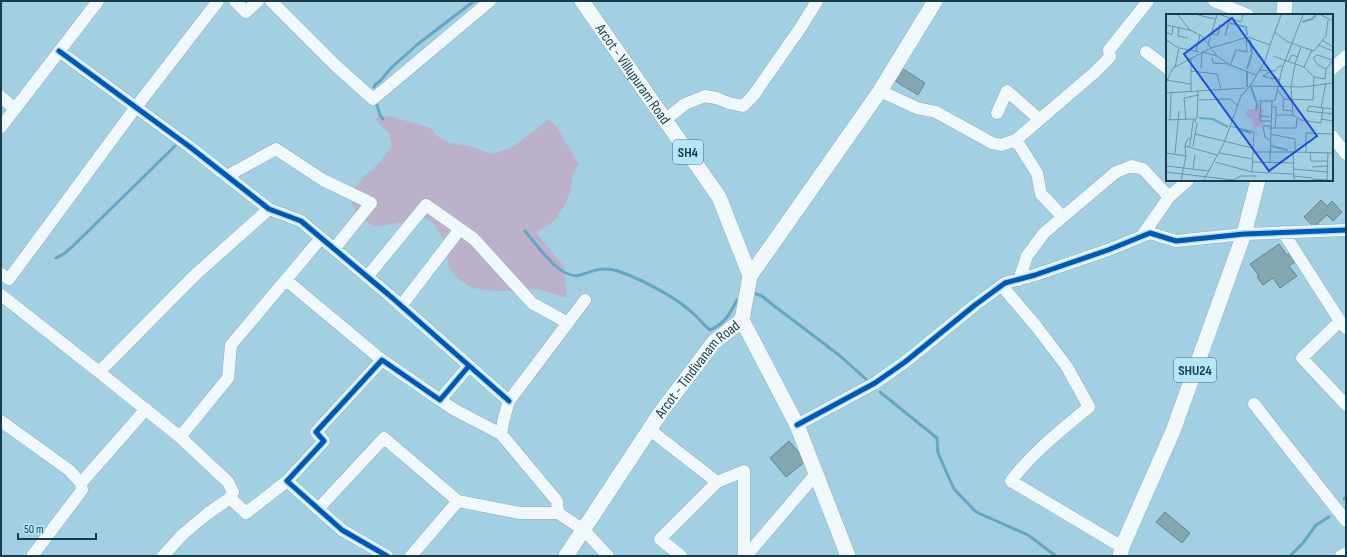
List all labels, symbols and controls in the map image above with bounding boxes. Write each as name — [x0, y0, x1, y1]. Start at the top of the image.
inset map — [1166, 14, 1333, 181]
street label: Arcot - Villupuram Road — [590, 19, 674, 128]
road number: SH4 — [673, 140, 703, 164]
street label: Arcot - Tindivanam Road — [650, 316, 744, 422]
road number: SHU24 — [1174, 358, 1216, 382]
scale bar — [18, 515, 96, 541]
text: 50 m — [24, 522, 44, 537]

